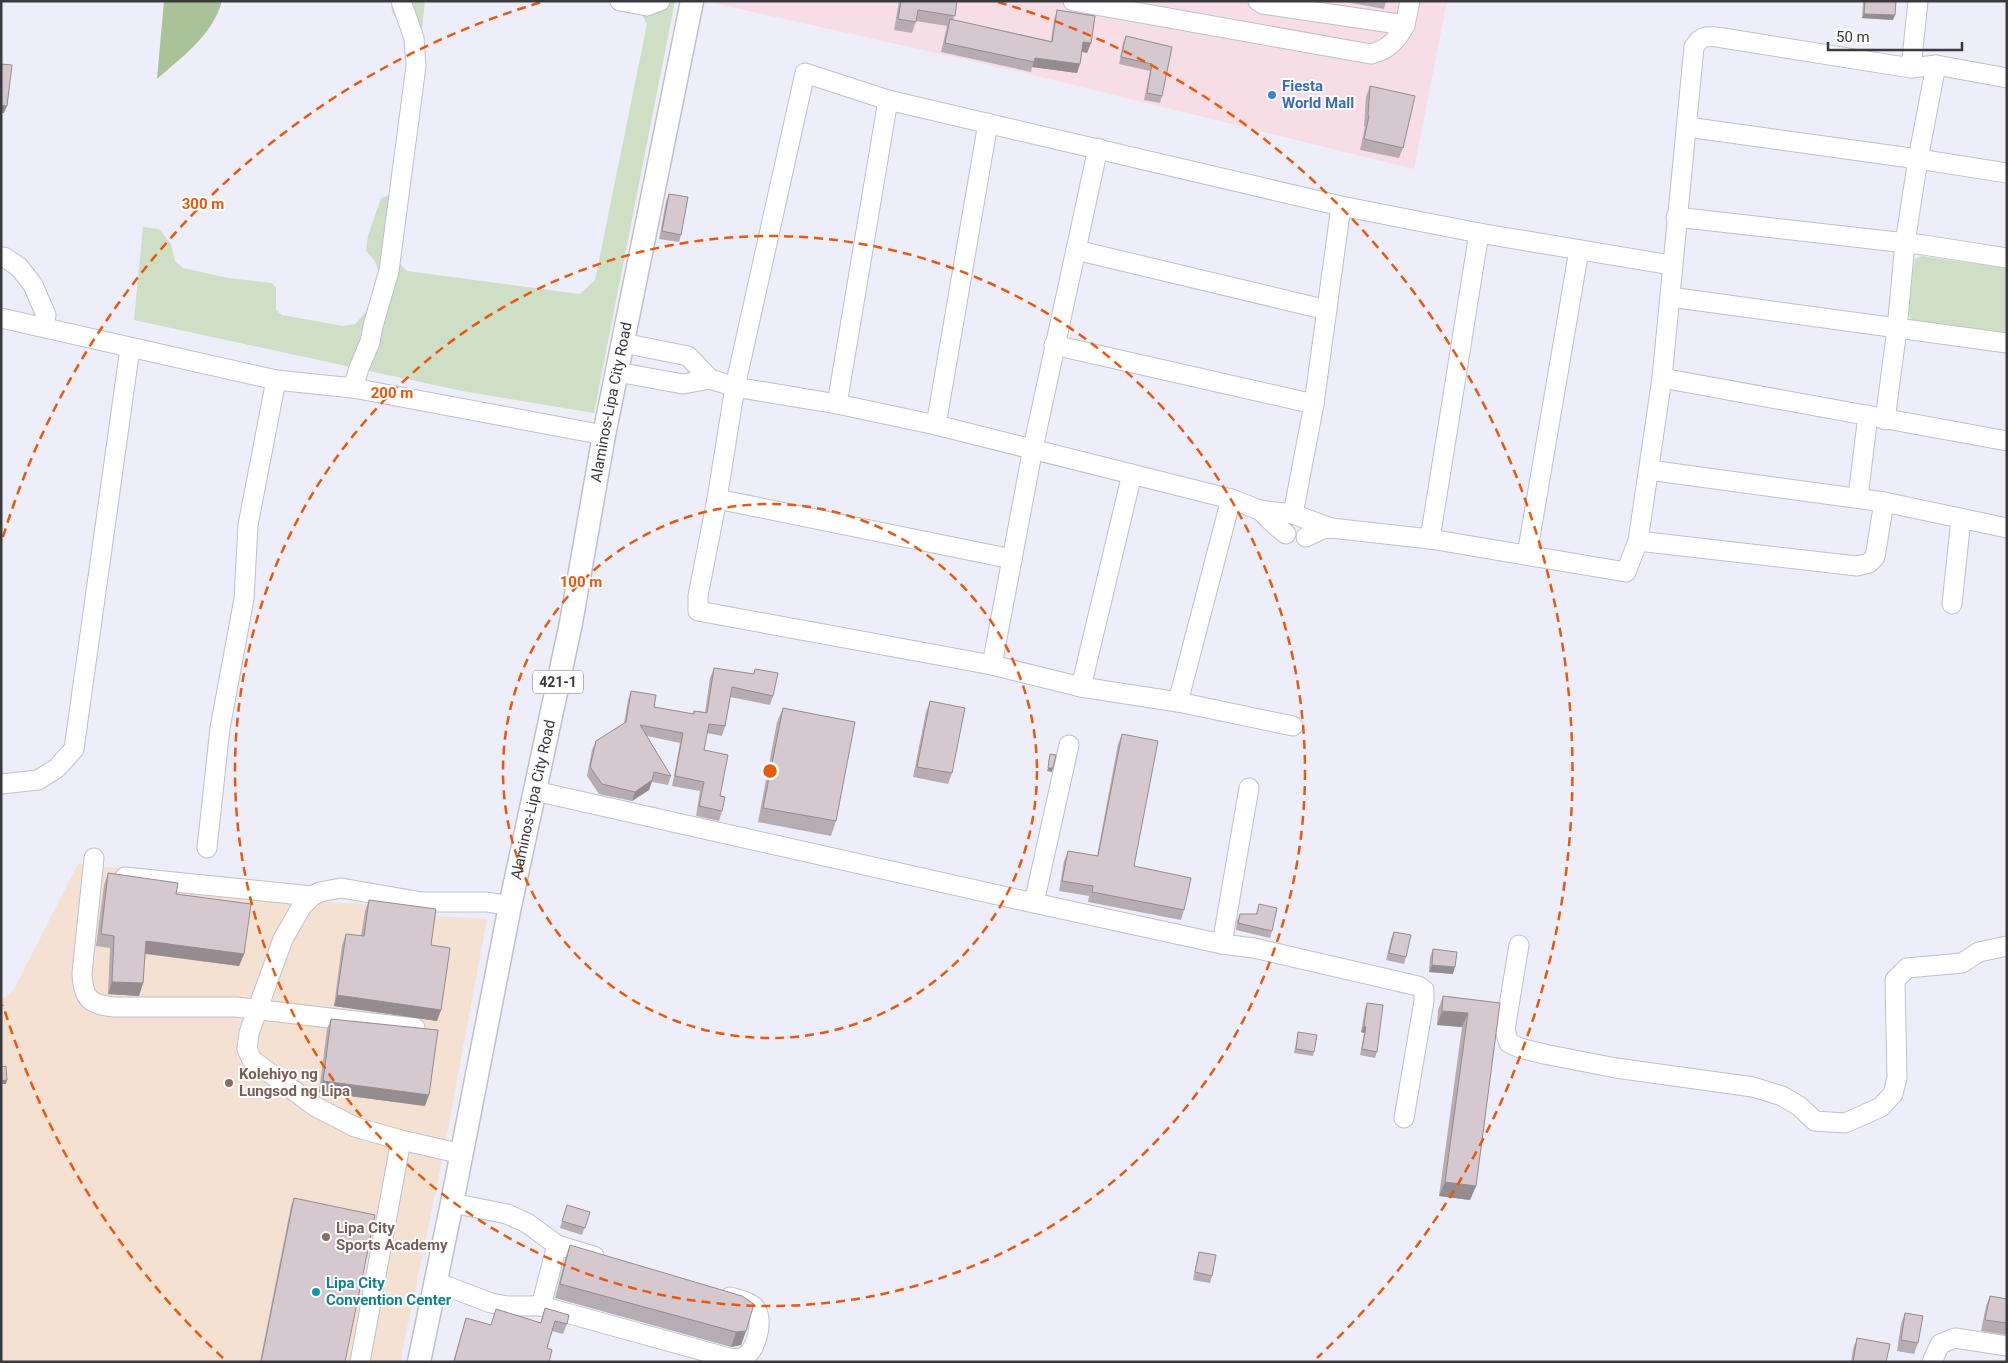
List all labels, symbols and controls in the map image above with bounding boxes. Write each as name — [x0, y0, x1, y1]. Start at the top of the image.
scale bar — [1828, 20, 1962, 52]
text: 50 m — [1836, 28, 1870, 46]
place label: Fiesta World Mall — [1282, 77, 1354, 112]
marker: Fiesta World Mall — [1266, 89, 1278, 101]
text: 300 m — [182, 195, 224, 213]
street label: Alaminos-Lipa City Road — [587, 320, 636, 484]
text: 200 m — [371, 384, 413, 402]
text: 100 m — [560, 573, 602, 591]
road number: 421-1 — [533, 670, 583, 694]
street label: Alaminos-Lipa City Road — [507, 718, 559, 881]
centre of rings — [761, 762, 779, 780]
place label: Kolehiyo ng Lungsod ng Lipa — [239, 1065, 350, 1100]
marker: Kolehiyo ng Lungsod ng Lipa — [223, 1077, 235, 1089]
place label: Lipa City Sports Academy — [336, 1219, 448, 1254]
marker: Lipa City Sports Academy — [320, 1231, 332, 1243]
place label: Lipa City Convention Center — [326, 1274, 452, 1309]
marker: Lipa City Convention Center — [310, 1286, 322, 1298]

